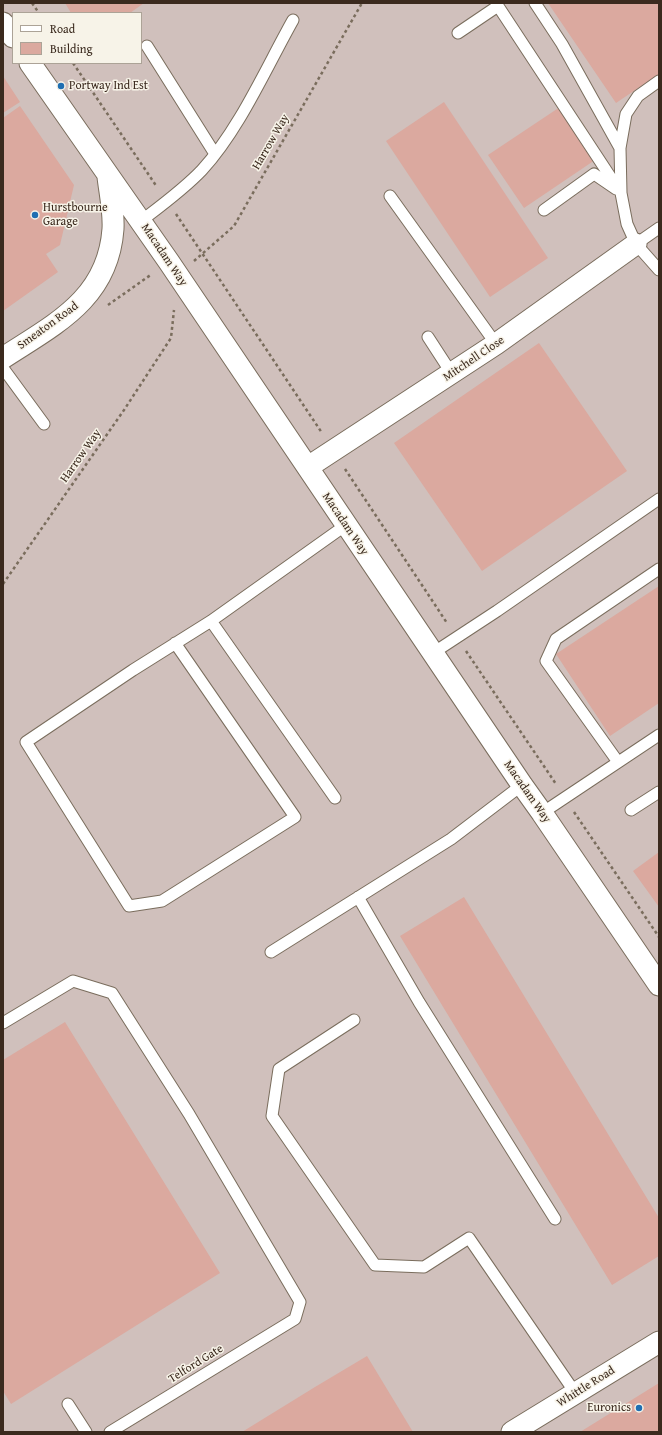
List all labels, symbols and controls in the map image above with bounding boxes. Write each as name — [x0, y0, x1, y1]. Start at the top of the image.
legend — [12, 12, 142, 64]
text: Road — [50, 20, 75, 37]
text: Building — [50, 40, 93, 57]
place label: Portway Ind Est — [69, 79, 148, 93]
marker: Portway Ind Est — [56, 81, 66, 91]
street label: Harrow Way — [249, 112, 293, 172]
place label: Hurstbourne Garage — [43, 201, 108, 229]
marker: Hurstbourne Garage — [30, 210, 40, 220]
street label: Macadam Way — [138, 221, 190, 289]
street label: Smeaton Road — [15, 299, 81, 353]
street label: Mitchell Close — [441, 333, 507, 385]
street label: Harrow Way — [57, 427, 105, 485]
street label: Macadam Way — [319, 490, 371, 558]
street label: Macadam Way — [500, 758, 554, 826]
street label: Telford Gate — [166, 1342, 226, 1386]
street label: Whittle Road — [554, 1364, 618, 1410]
place label: Euronics — [587, 1401, 631, 1415]
marker: Euronics — [634, 1403, 644, 1413]

